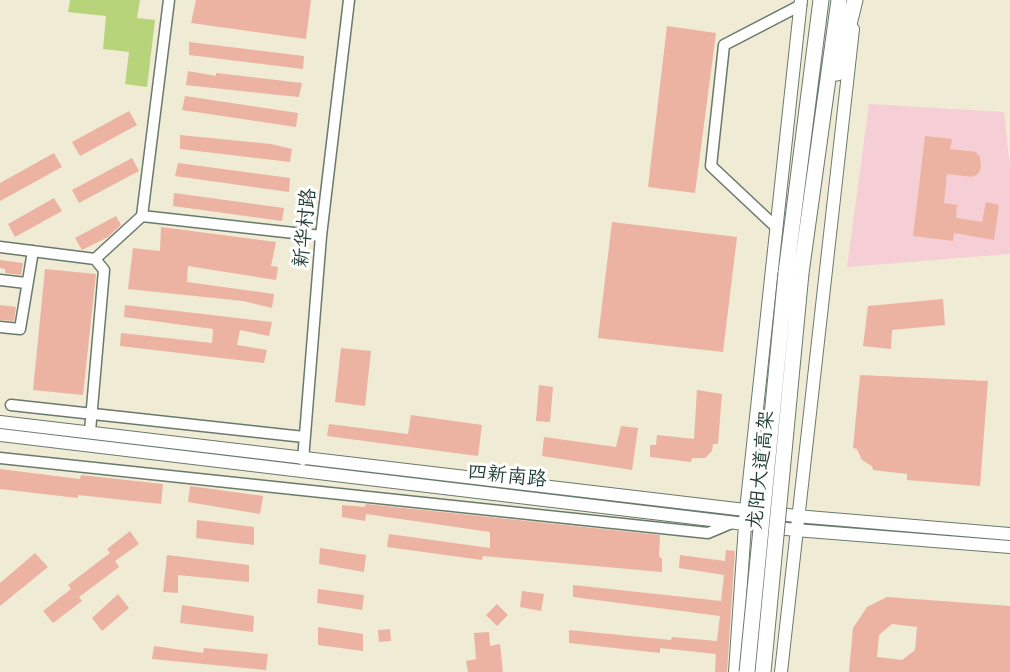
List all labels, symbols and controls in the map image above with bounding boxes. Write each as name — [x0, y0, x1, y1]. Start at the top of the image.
street label: 新华村路 — [289, 187, 321, 269]
street label: 龙阳大道高架 — [743, 409, 779, 531]
street label: 四新南路 — [466, 460, 548, 492]

